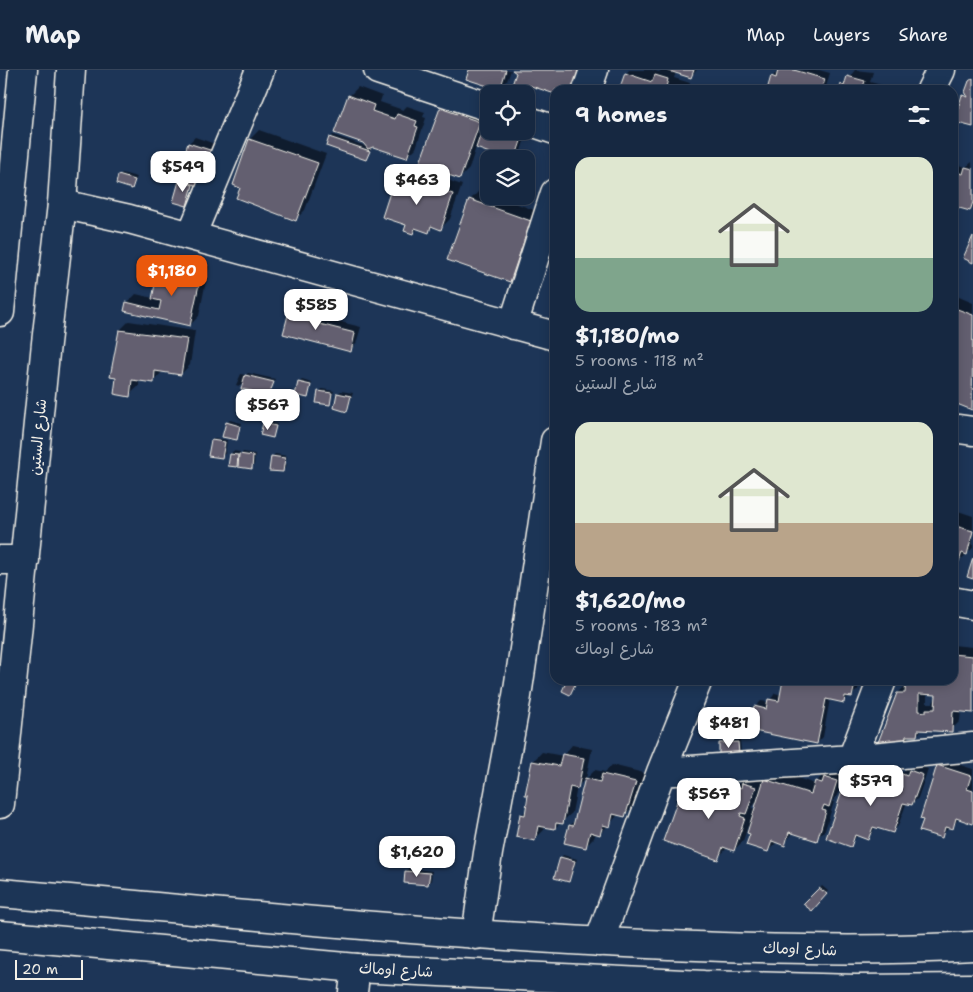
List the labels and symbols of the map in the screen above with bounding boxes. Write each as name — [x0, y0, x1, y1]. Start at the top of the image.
pin: $549 — [153, 150, 213, 193]
pin: $463 — [387, 164, 447, 206]
pin: $1,180 — [131, 254, 213, 297]
pin: $585 — [286, 288, 346, 331]
pin: $567 — [238, 388, 298, 431]
street label: شارع الستين — [25, 398, 51, 476]
pin: $481 — [699, 706, 759, 749]
pin: $579 — [841, 764, 901, 807]
pin: $567 — [679, 778, 739, 820]
pin: $1,620 — [376, 836, 458, 878]
street label: شارع اوماك — [763, 938, 837, 960]
scale bar — [15, 957, 82, 980]
street label: شارع اوماك — [358, 958, 434, 982]

